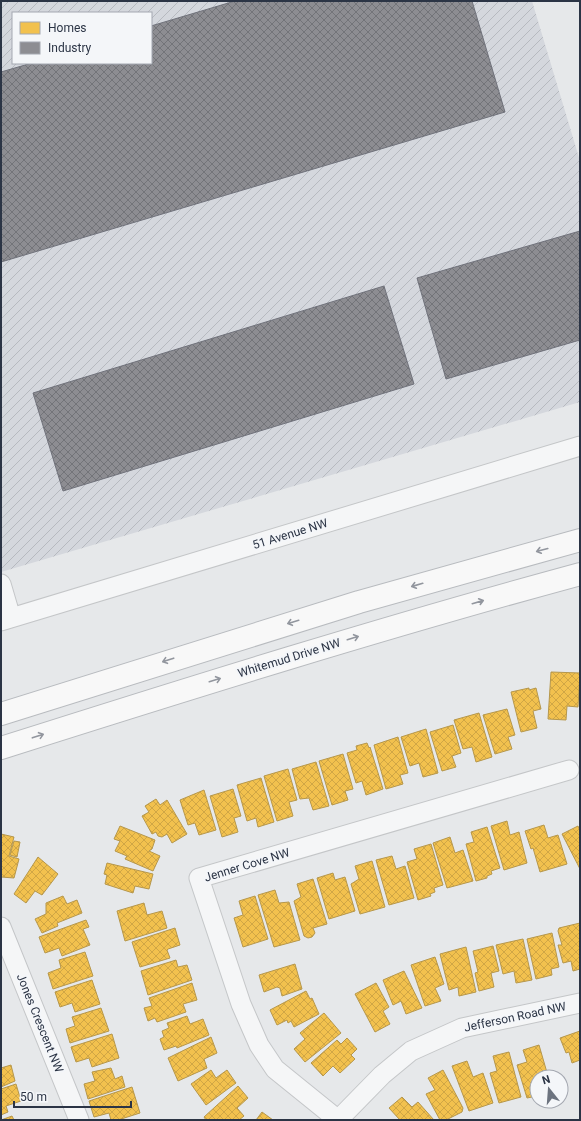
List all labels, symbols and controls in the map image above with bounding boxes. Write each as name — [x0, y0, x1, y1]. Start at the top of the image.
legend — [12, 12, 152, 64]
text: Homes — [48, 21, 86, 35]
text: Industry — [48, 41, 92, 55]
street label: 51 Avenue NW — [251, 516, 330, 552]
one-way arrow — [536, 547, 549, 554]
one-way arrow — [411, 582, 424, 589]
one-way arrow — [471, 598, 484, 605]
one-way arrow — [286, 619, 299, 626]
one-way arrow — [347, 634, 360, 641]
street label: Whitemud Drive NW — [236, 636, 342, 680]
one-way arrow — [162, 657, 175, 664]
one-way arrow — [209, 676, 222, 683]
one-way arrow — [31, 732, 44, 739]
street label: Jenner Cove NW — [203, 845, 292, 885]
street label: Jones Crescent NW — [14, 972, 66, 1075]
street label: Jefferson Road NW — [463, 999, 568, 1035]
north arrow — [529, 1069, 569, 1109]
text: N — [541, 1072, 552, 1087]
scale bar — [14, 1083, 131, 1109]
text: 50 m — [20, 1090, 47, 1104]

